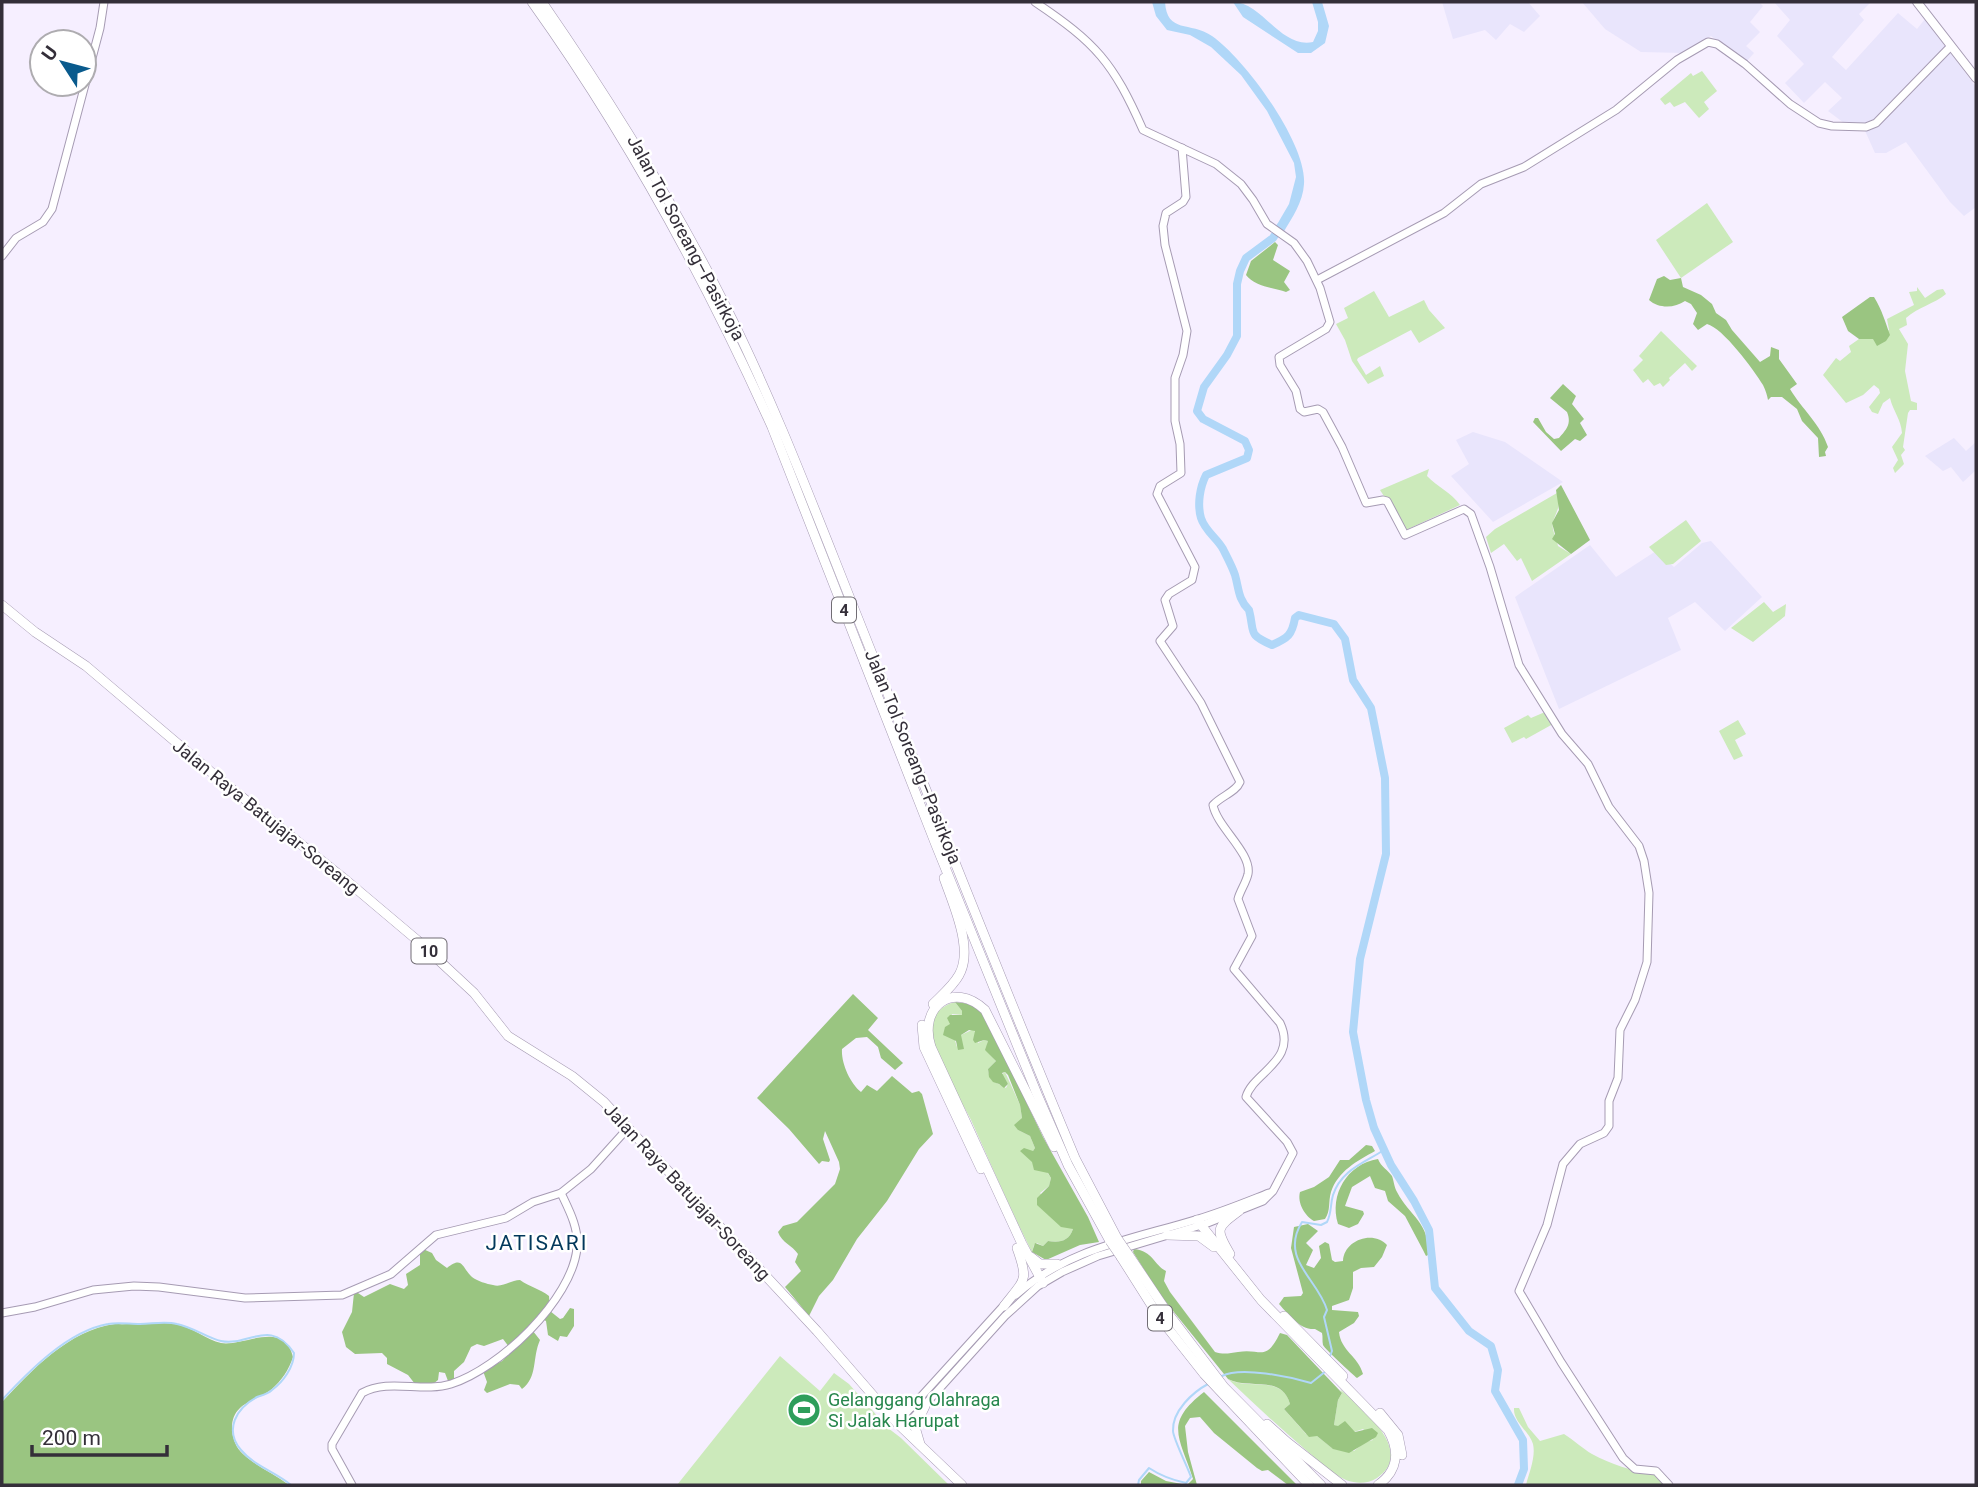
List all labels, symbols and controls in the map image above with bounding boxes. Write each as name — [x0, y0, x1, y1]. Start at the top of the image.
north arrow — [28, 28, 98, 98]
text: U — [37, 41, 63, 65]
street label: Jalan Tol Soreang–Pasirkoja — [623, 132, 750, 344]
road number: 4 — [832, 597, 856, 622]
street label: Jalan Tol Soreang–Pasirkoja — [861, 647, 966, 867]
street label: Jalan Raya Batujajar-Soreang — [169, 735, 364, 898]
road number: 10 — [412, 939, 446, 964]
street label: Jalan Raya Batujajar-Soreang — [600, 1099, 775, 1284]
district label: JATISARI — [486, 1231, 588, 1255]
road number: 4 — [1148, 1306, 1172, 1330]
place label: Gelanggang Olahraga Si Jalak Harupat — [828, 1389, 1000, 1431]
sports icon: Gelanggang Olahraga Si Jalak Harupat — [785, 1391, 823, 1429]
scale bar — [32, 1414, 166, 1458]
text: 200 m — [42, 1426, 101, 1450]

